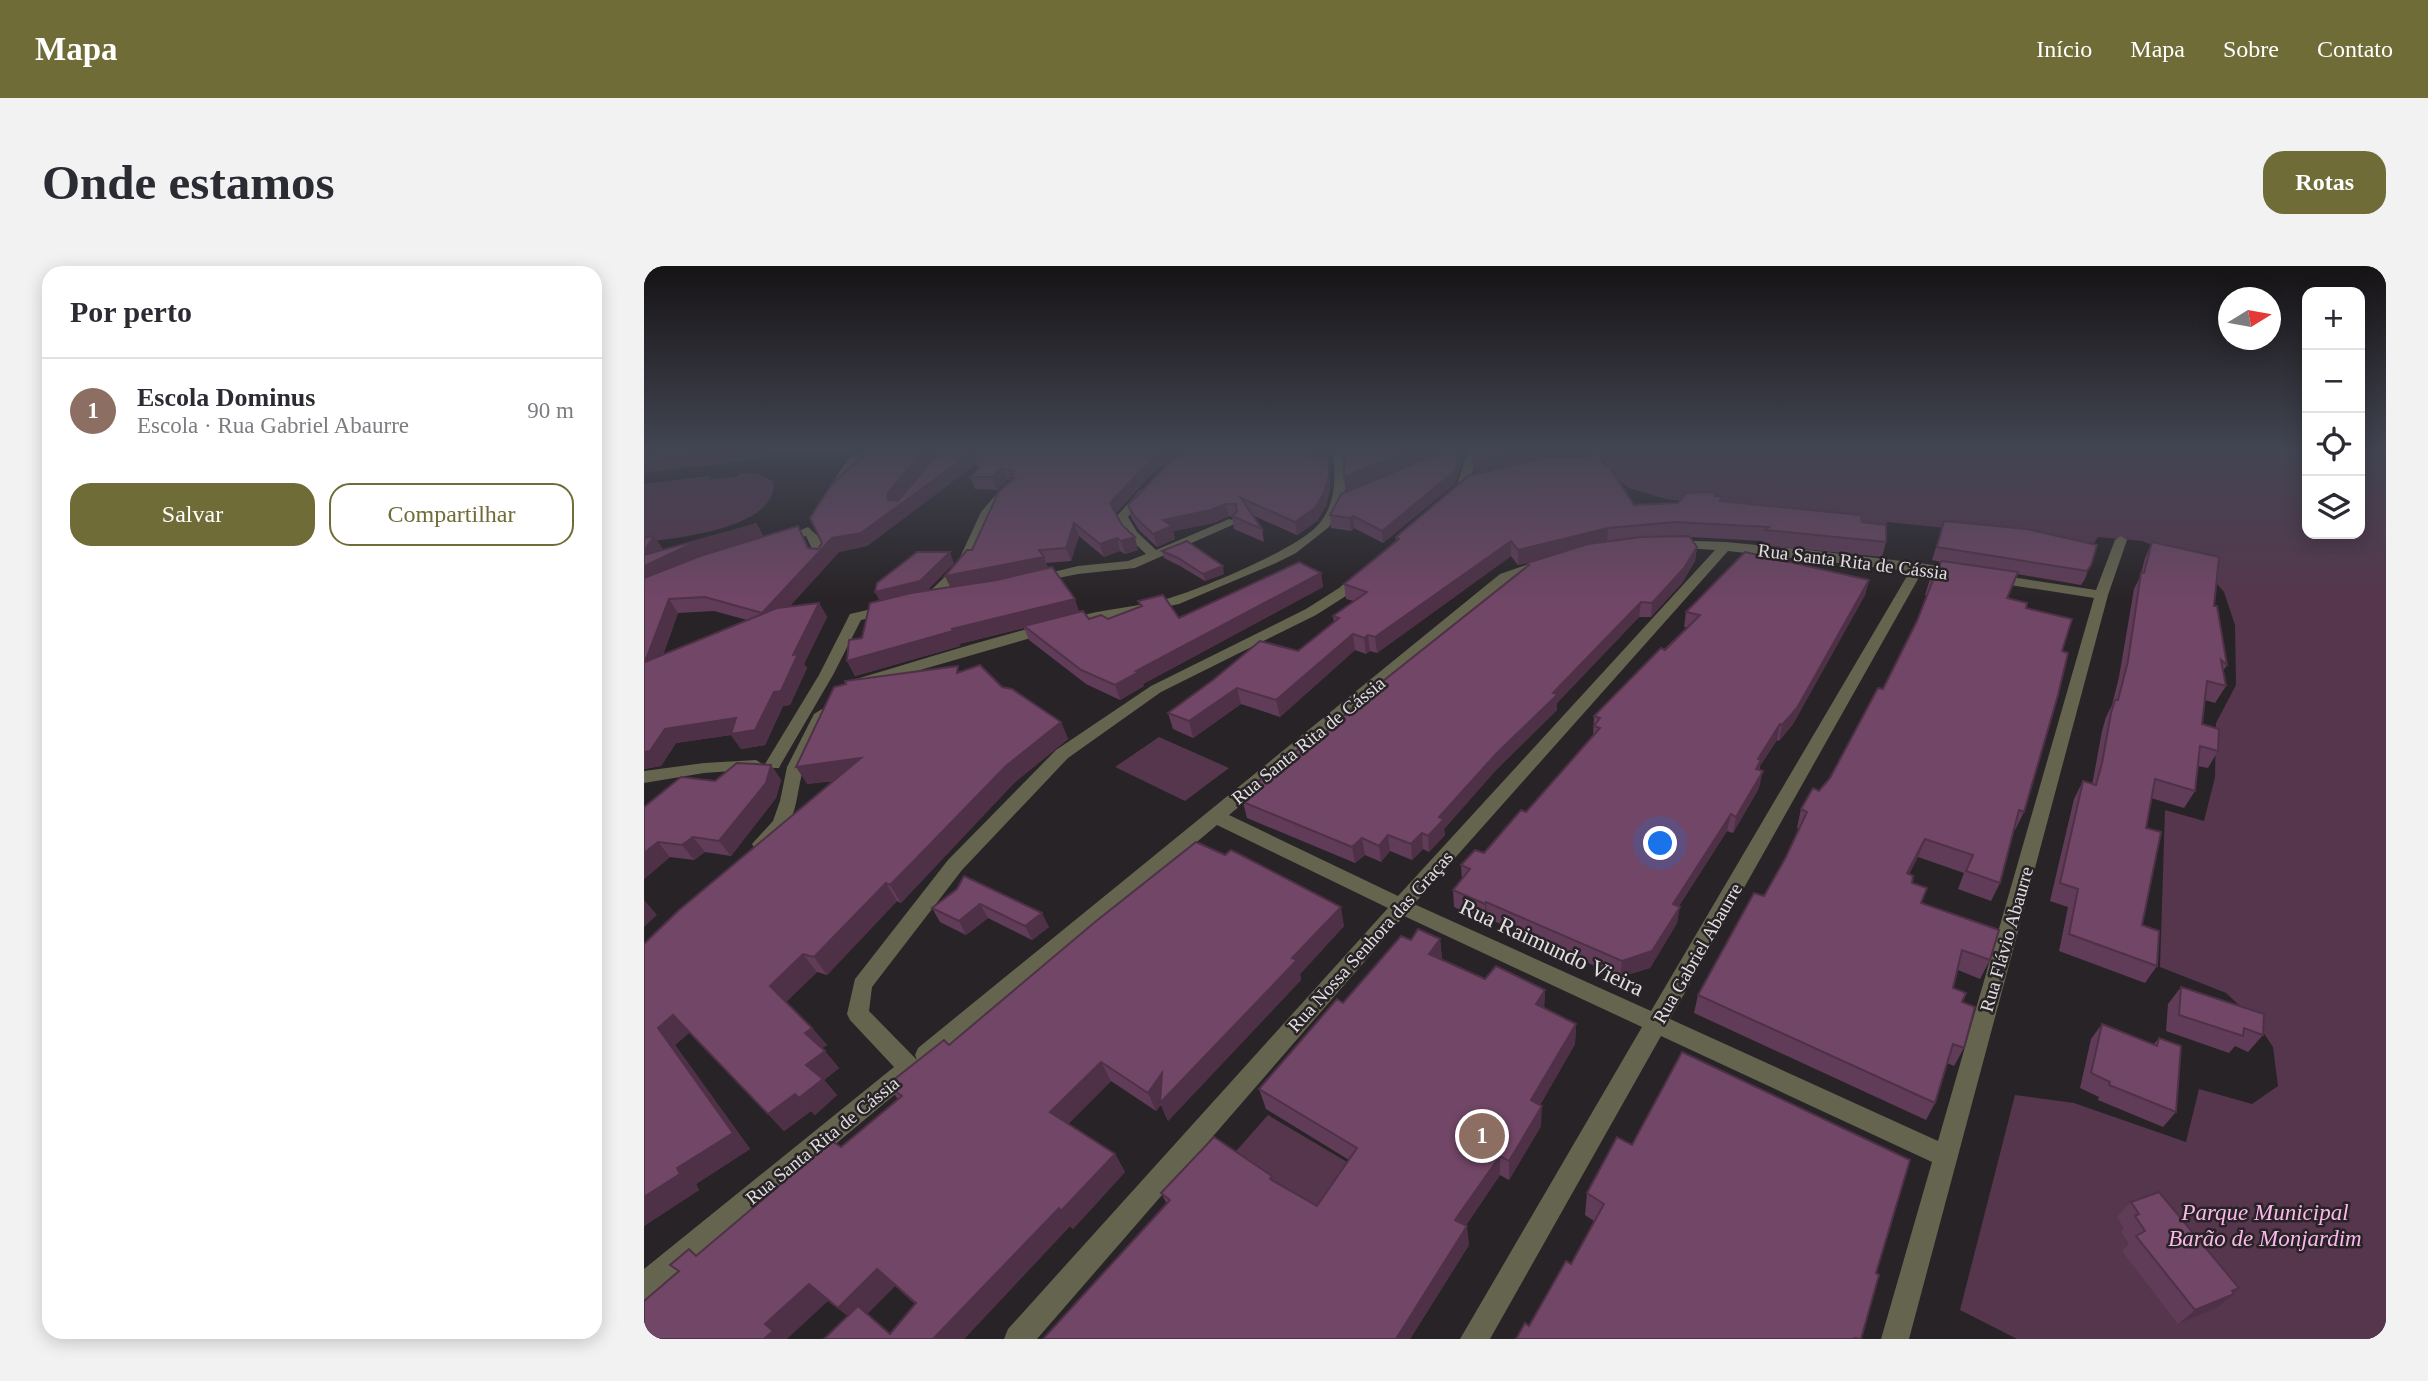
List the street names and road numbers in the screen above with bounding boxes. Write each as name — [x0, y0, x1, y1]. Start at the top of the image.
street label: Rua Santa Rita de Cássia — [1757, 539, 1950, 584]
street label: Rua Santa Rita de Cássia — [1227, 672, 1390, 809]
street label: Rua Nossa Senhora das Graças — [1283, 846, 1457, 1036]
street label: Rua Flávio Abaurre — [1976, 864, 2037, 1014]
street label: Rua Gabriel Abaurre — [1649, 879, 1746, 1027]
street label: Rua Raimundo Vieira — [1456, 894, 1648, 1001]
street label: Rua Santa Rita de Cássia — [741, 1072, 904, 1209]

